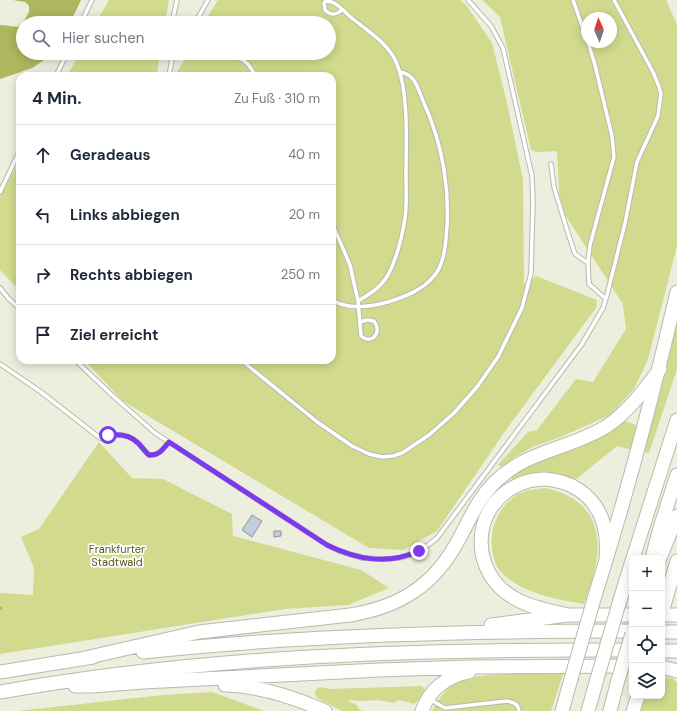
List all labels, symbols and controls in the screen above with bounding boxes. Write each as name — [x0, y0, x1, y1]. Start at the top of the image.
north arrow — [581, 12, 617, 48]
search box — [16, 16, 336, 60]
icon: search — [30, 27, 52, 49]
text: Hier suchen — [62, 28, 144, 48]
text: 4 Min. — [32, 87, 82, 109]
text: Zu Fuß · 310 m — [234, 90, 320, 107]
icon: ahead — [32, 144, 54, 166]
text: Geradeaus — [70, 145, 151, 165]
text: 40 m — [288, 146, 320, 163]
icon: left — [32, 204, 54, 226]
text: Links abbiegen — [70, 205, 180, 225]
text: 20 m — [289, 206, 320, 223]
icon: right — [32, 264, 54, 286]
text: Rechts abbiegen — [70, 265, 193, 285]
text: 250 m — [281, 266, 320, 283]
icon: arrive — [32, 324, 54, 346]
text: Ziel erreicht — [70, 325, 159, 345]
route start — [99, 426, 117, 444]
park label: Frankfurter Stadtwald — [89, 542, 145, 569]
route end — [410, 542, 428, 560]
map controls — [629, 555, 665, 699]
button: + — [629, 555, 665, 591]
button: − — [629, 591, 665, 627]
button: locate — [629, 627, 665, 663]
button: layers — [629, 663, 665, 699]

